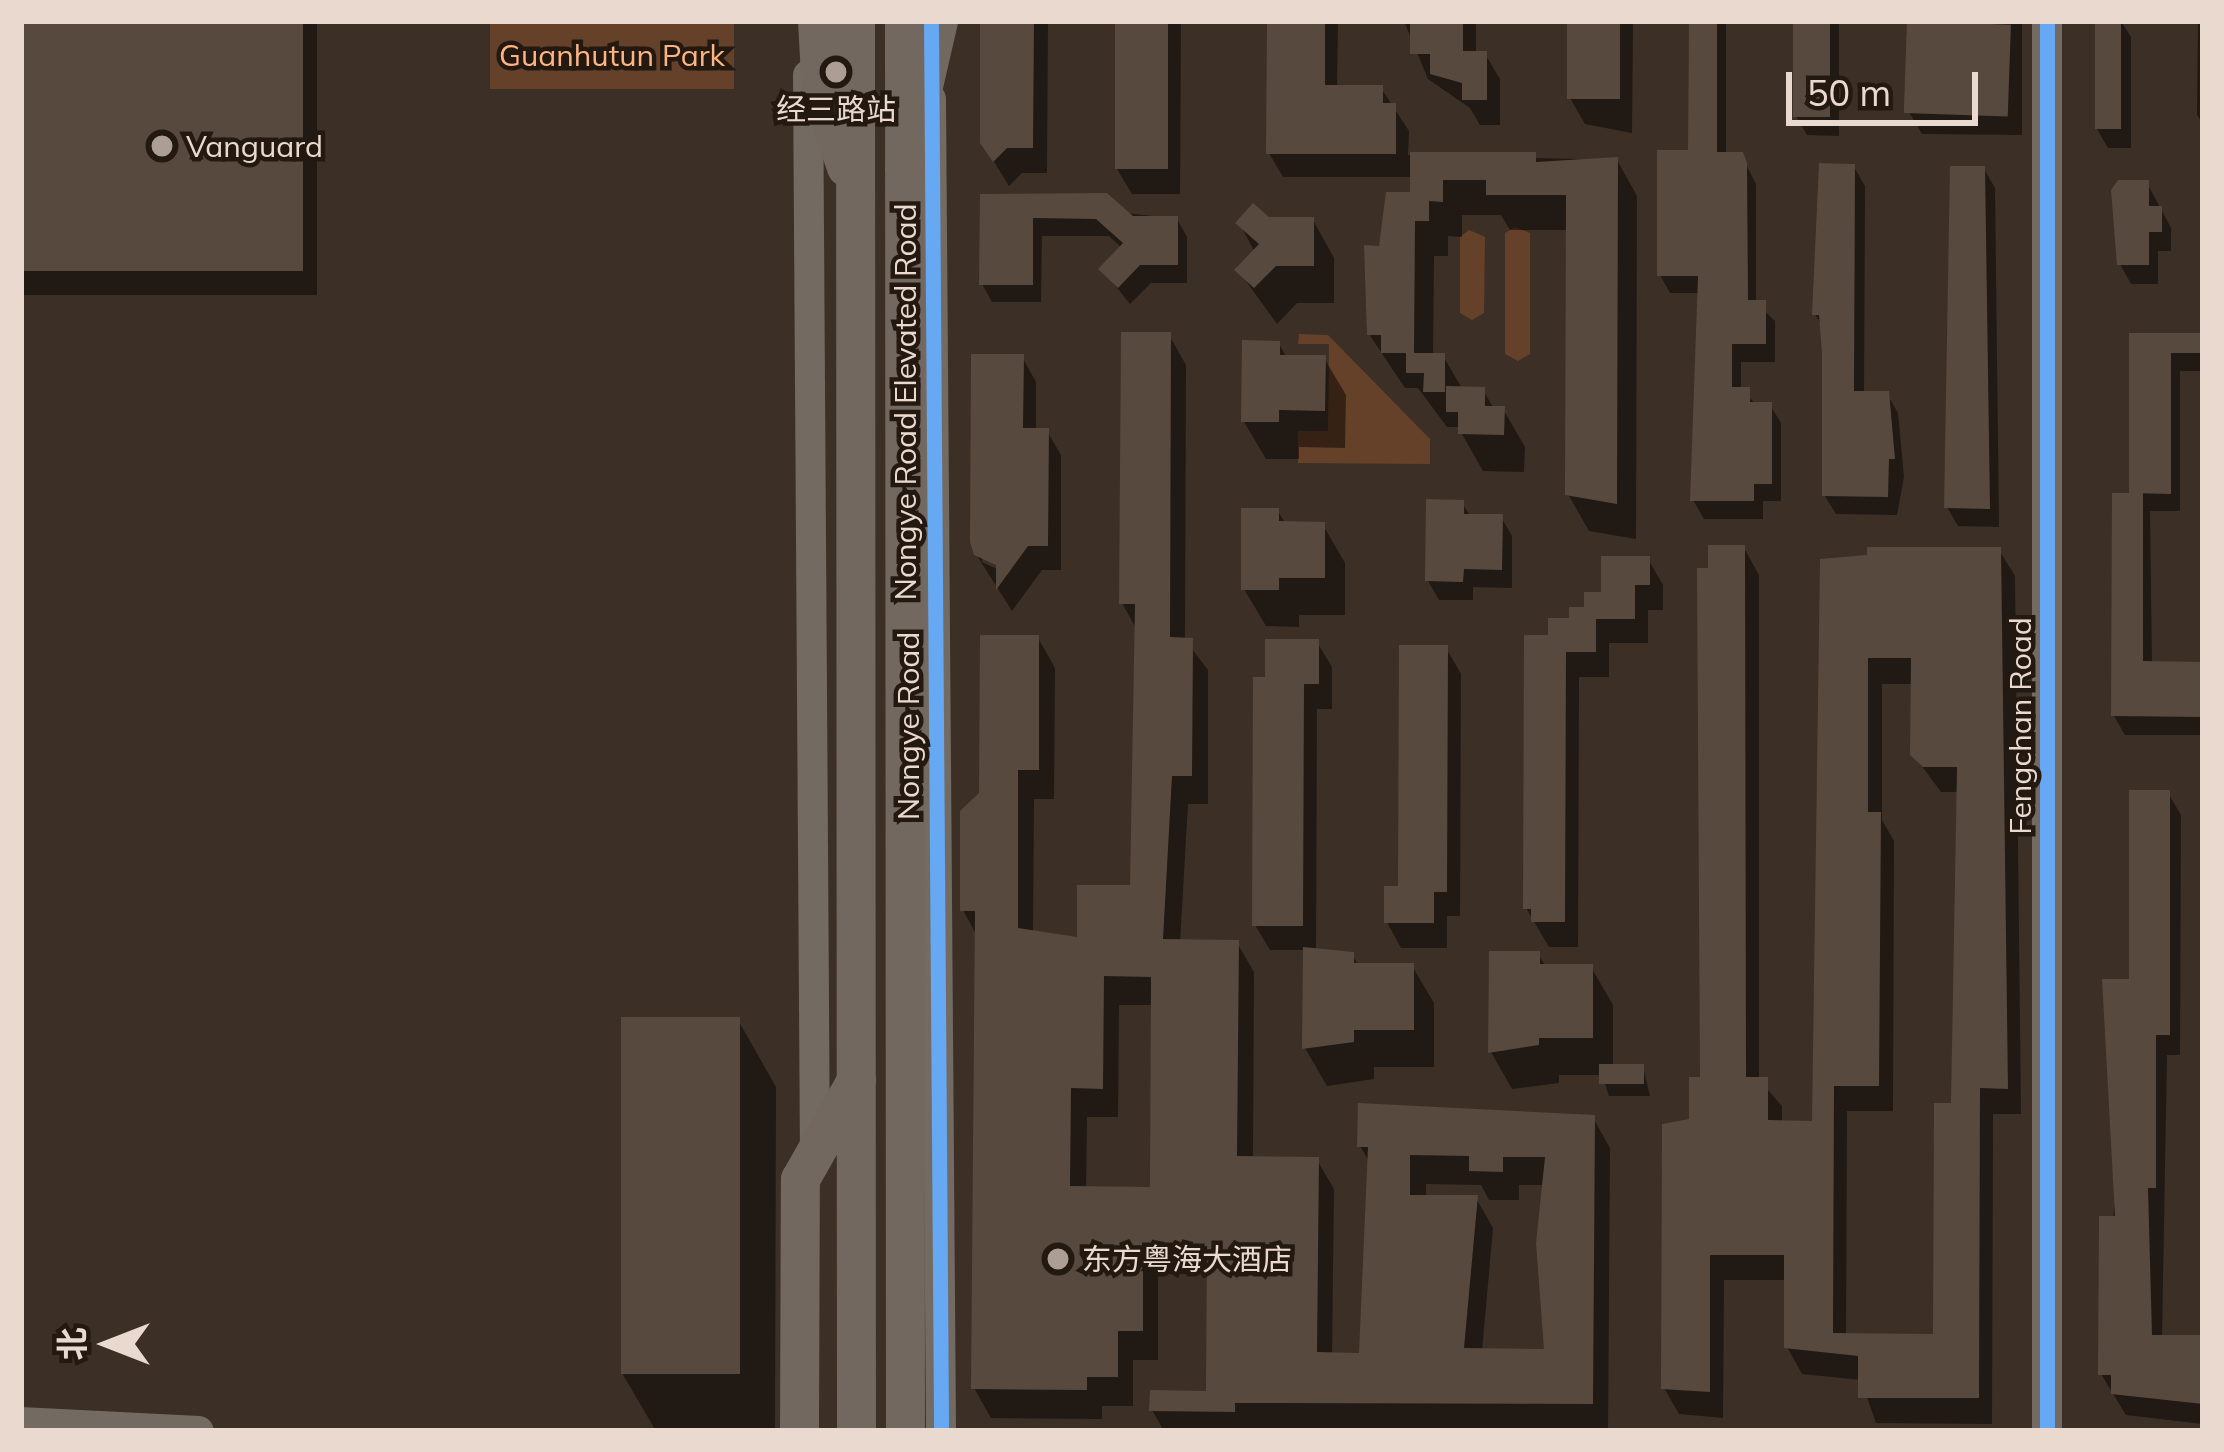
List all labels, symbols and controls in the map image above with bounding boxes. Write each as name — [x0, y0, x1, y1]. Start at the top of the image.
park label: Guanhutun Park — [499, 37, 725, 73]
scale bar — [1792, 48, 1984, 122]
marker: 经三路站 — [823, 59, 849, 85]
text: 50 m — [1807, 70, 1891, 115]
place label: 经三路站 — [776, 91, 896, 127]
place label: Vanguard — [186, 128, 323, 164]
marker: Vanguard — [149, 133, 175, 159]
street label: Nongye Road Elevated Road — [887, 203, 923, 601]
street label: Fengchan Road — [2002, 617, 2038, 835]
street label: Nongye Road — [890, 632, 926, 820]
place label: 东方粤海大酒店 — [1082, 1241, 1292, 1277]
marker: 东方粤海大酒店 — [1045, 1246, 1071, 1272]
north arrow — [48, 1284, 168, 1404]
text: 北 — [51, 1328, 92, 1361]

